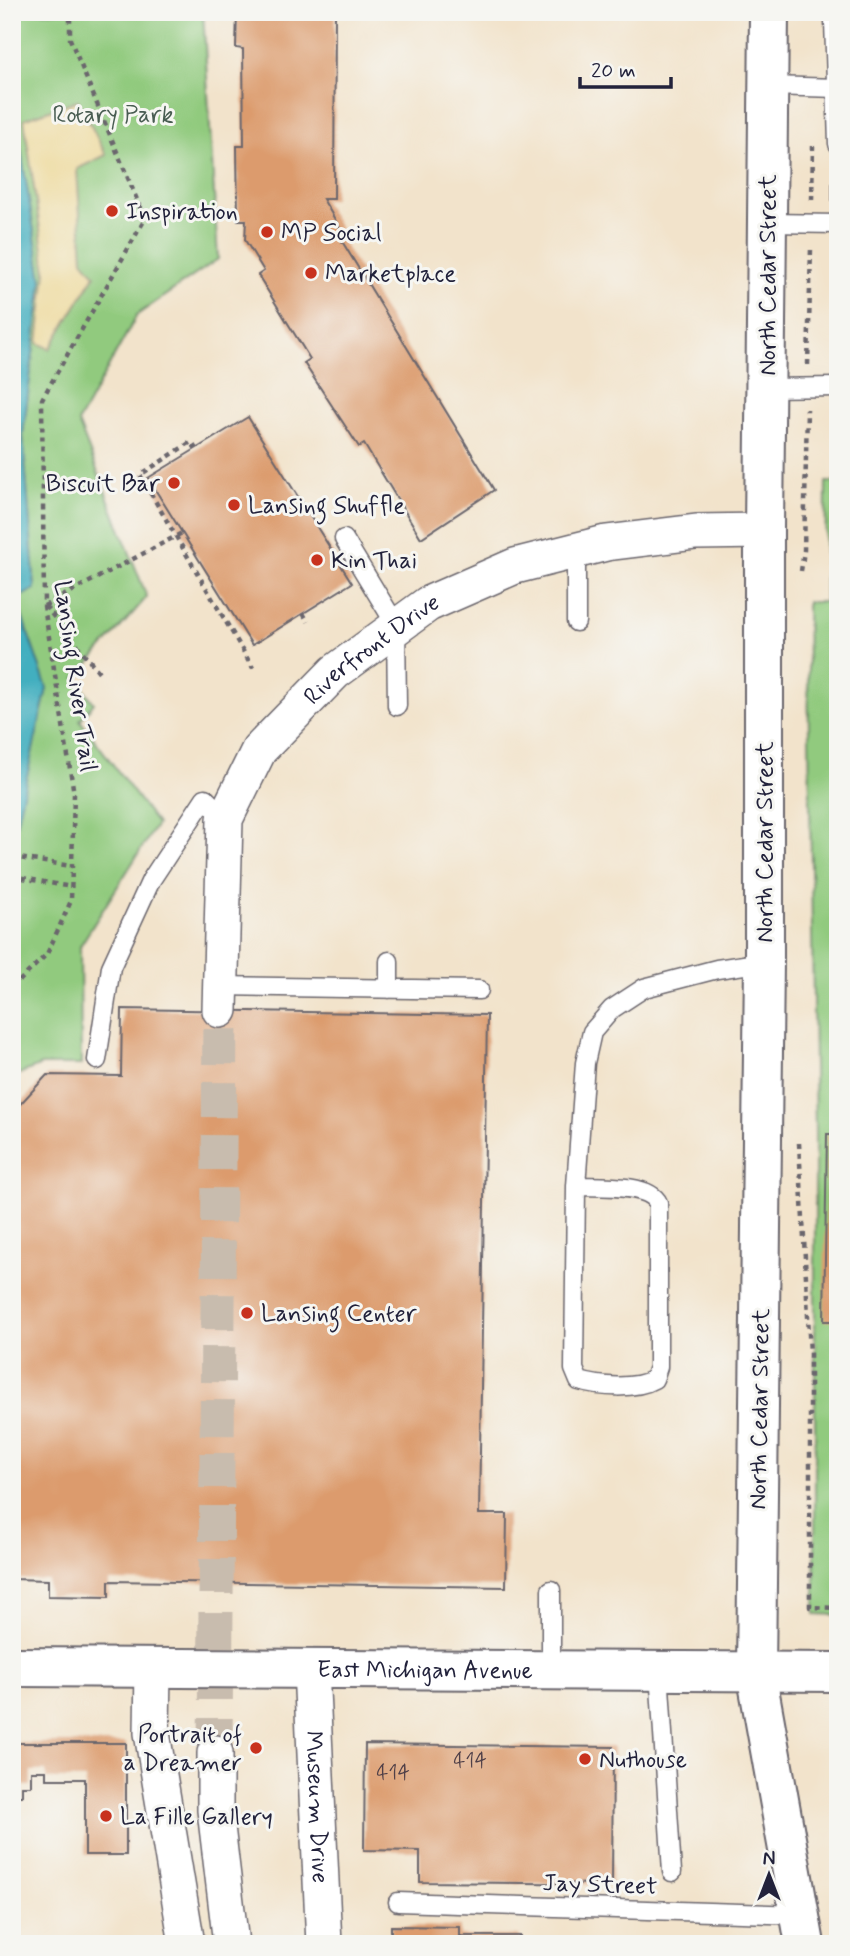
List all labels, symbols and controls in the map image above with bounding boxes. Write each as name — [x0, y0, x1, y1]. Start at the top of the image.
scale bar — [580, 46, 672, 90]
text: 20 m — [591, 57, 636, 85]
park label: Rotary Park — [52, 100, 174, 131]
street label: North Cedar Street — [753, 174, 784, 376]
place label: Inspiration — [126, 197, 238, 228]
marker: Inspiration — [104, 203, 120, 219]
place label: MP Social — [281, 218, 382, 249]
marker: MP Social — [259, 224, 275, 240]
place label: Marketplace — [325, 259, 456, 290]
marker: Marketplace — [303, 265, 319, 281]
place label: Biscuit Bar — [46, 469, 161, 500]
marker: Biscuit Bar — [166, 475, 182, 491]
place label: Lansing Shuffle — [248, 491, 405, 525]
marker: Lansing Shuffle — [226, 497, 242, 513]
place label: Kin Thai — [331, 546, 417, 577]
marker: Kin Thai — [309, 552, 325, 568]
street label: Lansing River Trail — [43, 579, 103, 774]
street label: Riverfront Drive — [297, 587, 444, 712]
street label: North Cedar Street — [750, 741, 781, 943]
place label: Lansing Center — [261, 1299, 418, 1333]
marker: Lansing Center — [239, 1305, 255, 1321]
street label: North Cedar Street — [743, 1308, 778, 1510]
street label: East Michigan Avenue — [317, 1655, 533, 1687]
place label: Portrait of a Dreamer — [124, 1720, 242, 1779]
street label: Museum Drive — [297, 1730, 335, 1884]
marker: Portrait of a Dreamer — [248, 1740, 264, 1756]
place label: Nuthouse — [599, 1745, 687, 1776]
house number: 414 — [453, 1747, 487, 1775]
marker: Nuthouse — [577, 1751, 593, 1767]
house number: 414 — [376, 1759, 410, 1787]
place label: La Fille Gallery — [120, 1802, 273, 1833]
marker: La Fille Gallery — [98, 1808, 114, 1824]
north arrow — [734, 1840, 804, 1910]
text: N — [763, 1847, 775, 1872]
street label: Jay Street — [542, 1868, 658, 1903]

